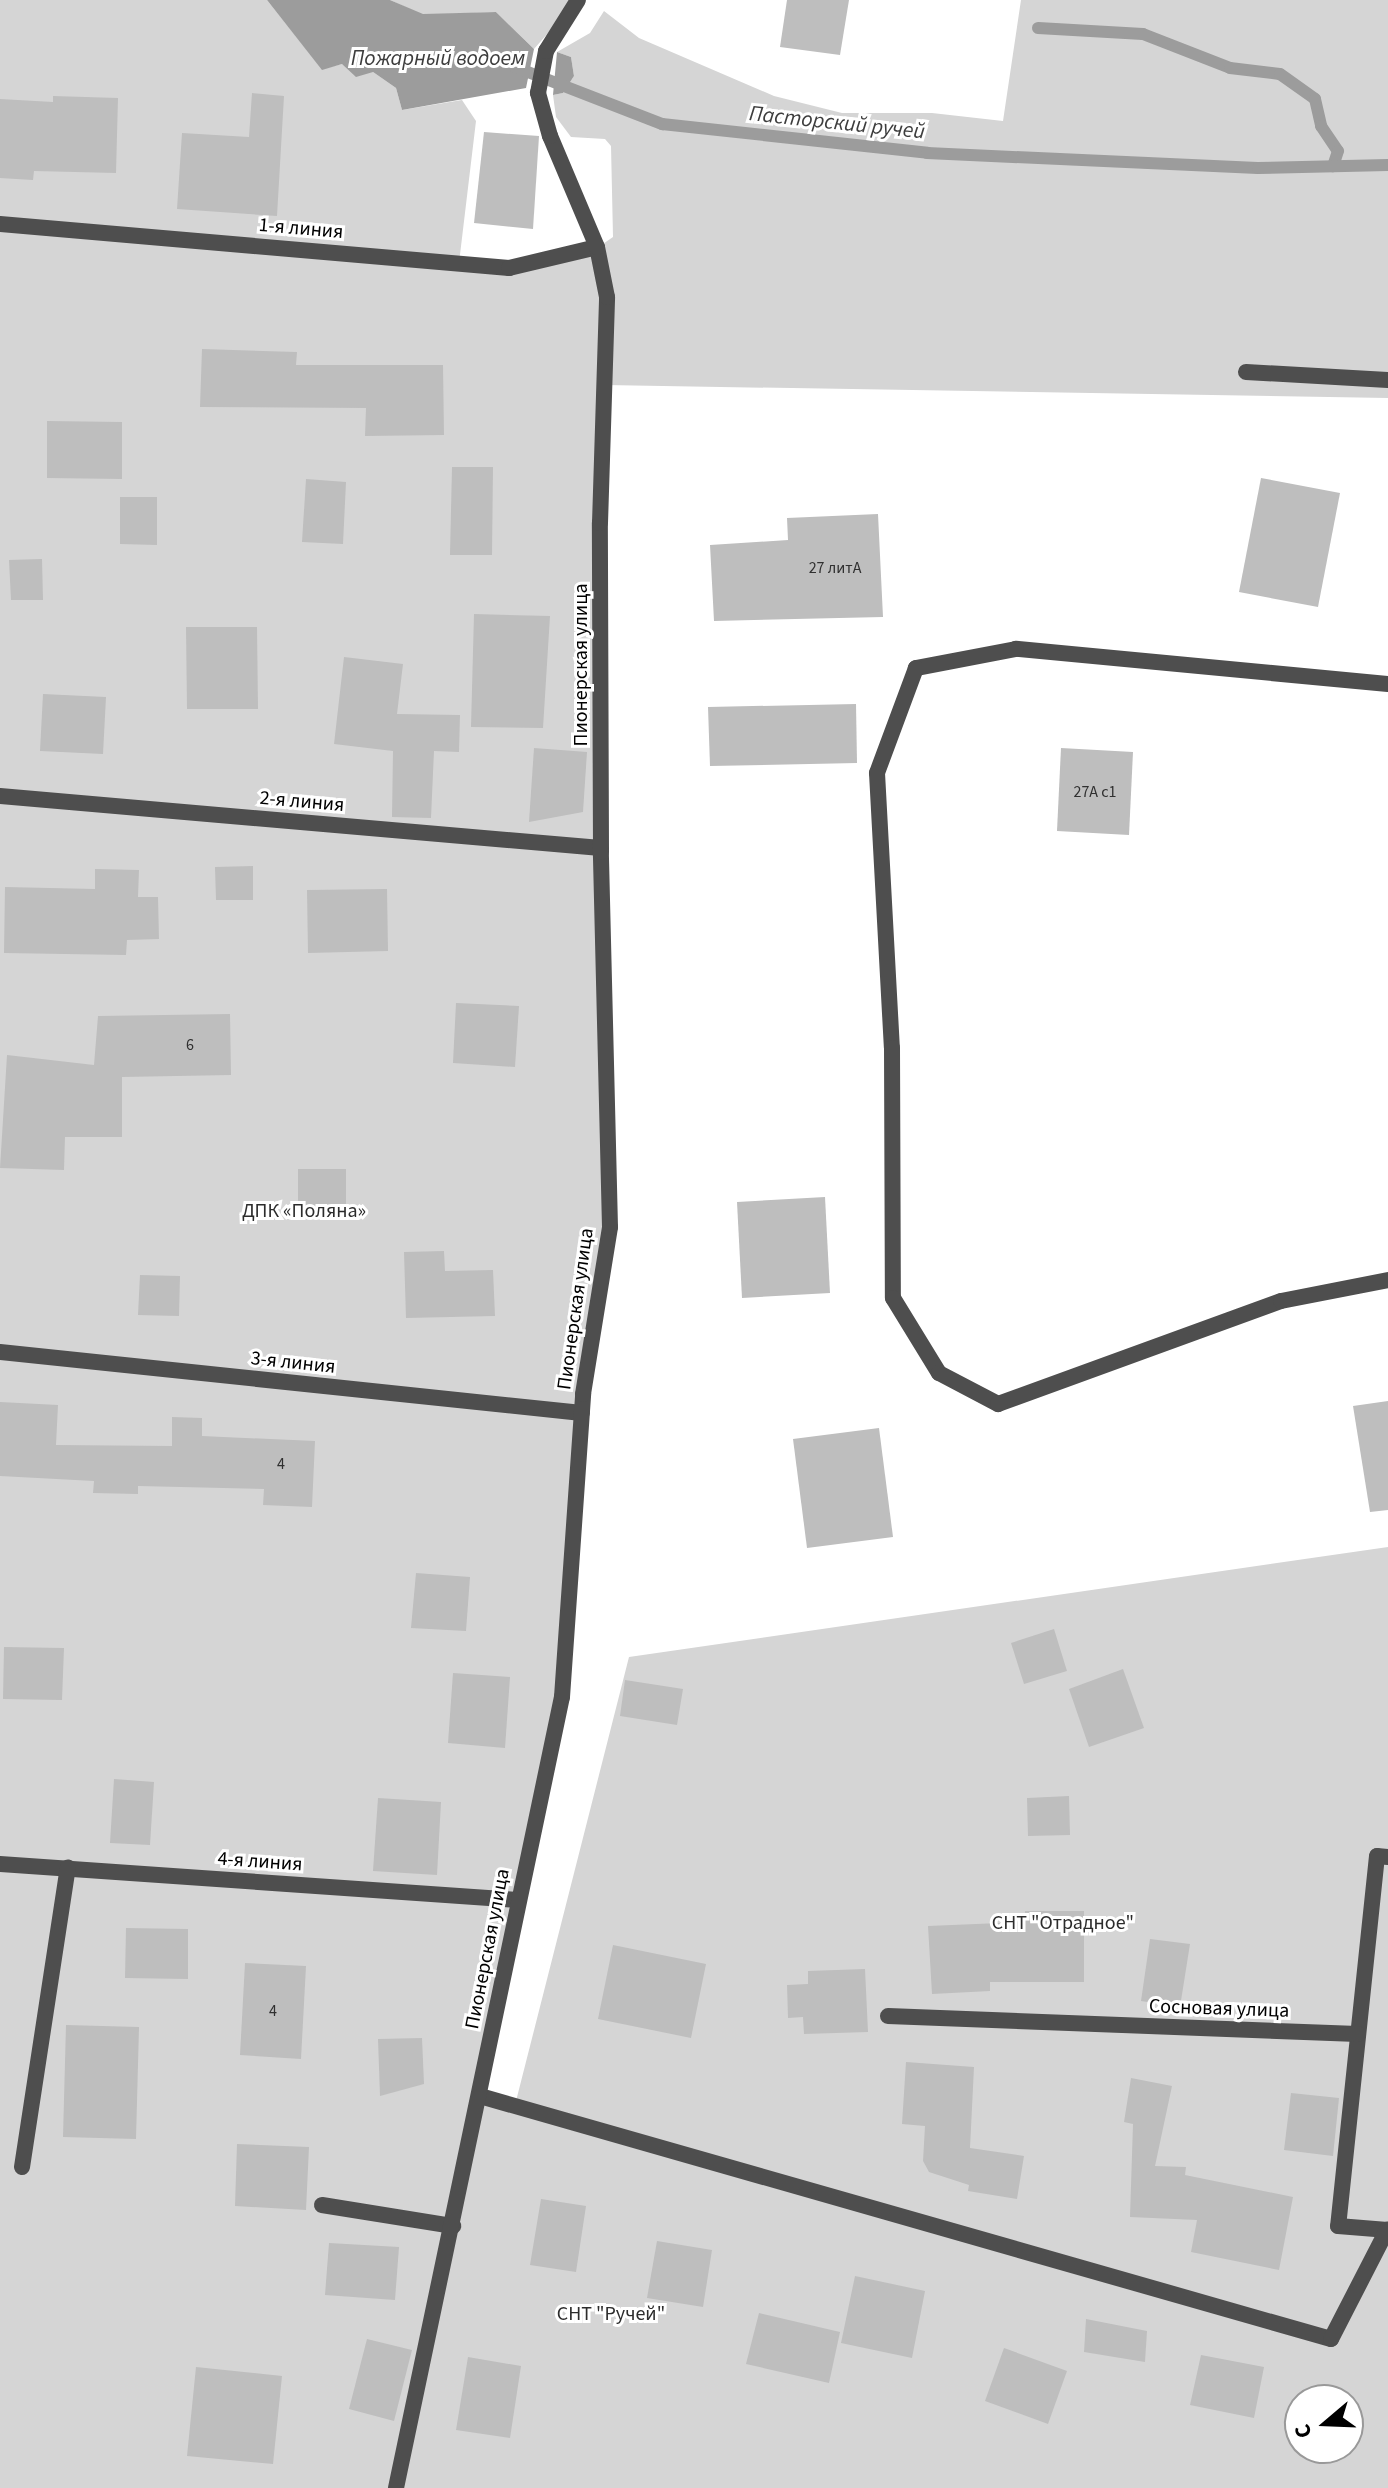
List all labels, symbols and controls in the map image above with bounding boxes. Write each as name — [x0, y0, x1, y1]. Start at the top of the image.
water label: Пожарный водоем — [351, 46, 525, 72]
water label: Пасторский ручей — [748, 101, 926, 145]
street label: 1-я линия — [258, 213, 344, 245]
house number: 27 литА — [809, 558, 861, 578]
street label: Пионерская улица — [569, 584, 593, 746]
house number: 27А с1 — [1073, 782, 1117, 802]
street label: 2-я линия — [259, 786, 345, 818]
house number: 6 — [186, 1035, 194, 1055]
park label: ДПК «Поляна» — [242, 1199, 366, 1223]
street label: Пионерская улица — [553, 1227, 599, 1391]
street label: 3-я линия — [249, 1347, 337, 1379]
house number: 4 — [277, 1454, 285, 1474]
street label: 4-я линия — [217, 1847, 303, 1877]
street label: Пионерская улица — [461, 1867, 515, 2031]
park label: СНТ "Отрадное" — [992, 1911, 1134, 1935]
street label: Сосновая улица — [1148, 1995, 1290, 2023]
house number: 4 — [269, 2001, 277, 2021]
park label: СНТ "Ручей" — [557, 2302, 665, 2326]
north arrow — [1284, 2384, 1364, 2464]
text: С — [1286, 2420, 1320, 2442]

